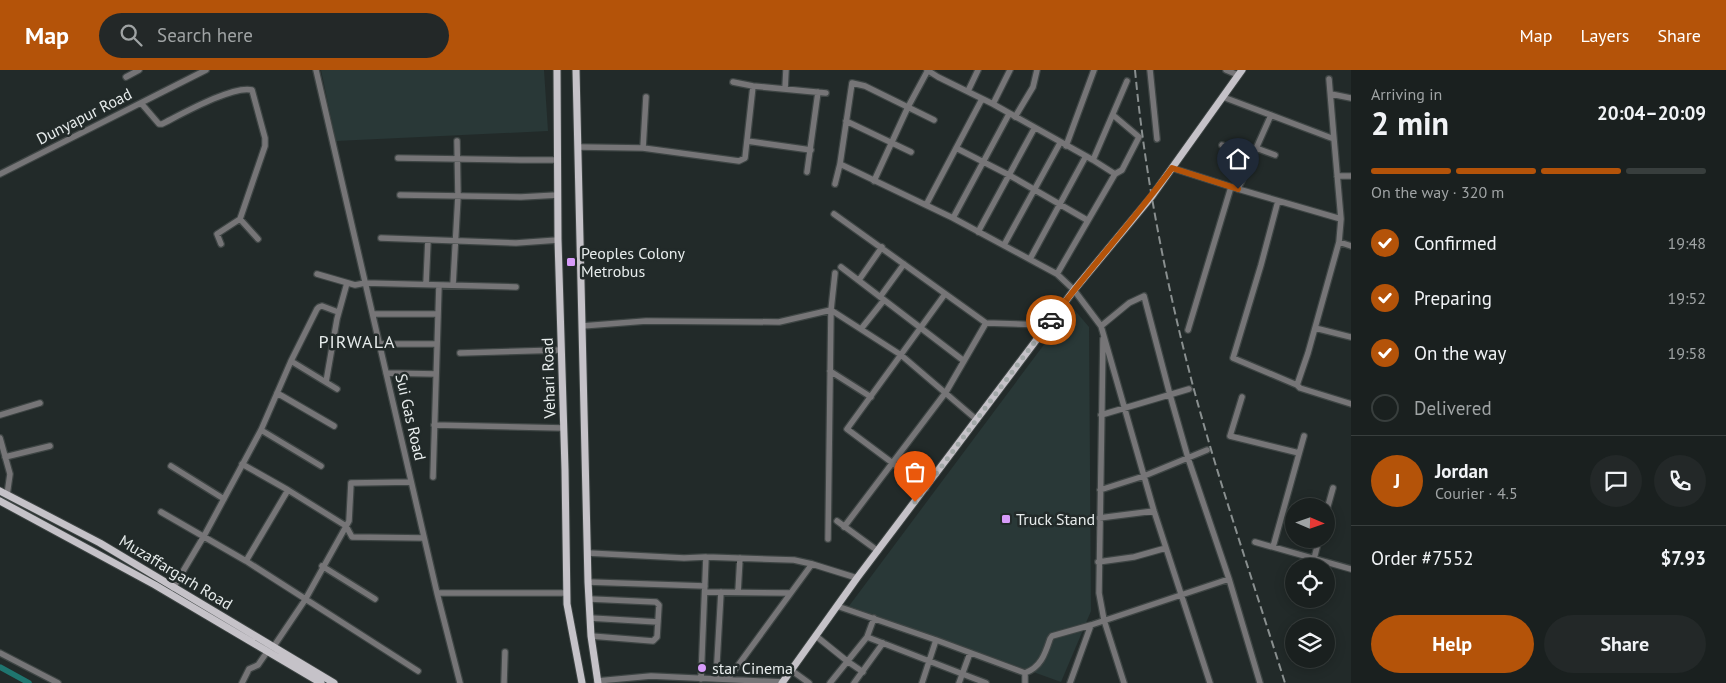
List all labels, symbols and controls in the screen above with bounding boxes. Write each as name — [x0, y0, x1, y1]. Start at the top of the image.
search box — [99, 13, 449, 58]
text: Map — [25, 20, 69, 51]
icon: search — [117, 21, 145, 49]
text: Search here — [157, 23, 253, 47]
text: Map — [1520, 24, 1552, 47]
text: Layers — [1580, 24, 1629, 47]
text: Share — [1657, 24, 1701, 47]
street label: Dunyapur Road — [33, 83, 135, 149]
text: Arriving in — [1371, 84, 1442, 104]
text: 20:04–20:09 — [1597, 101, 1706, 125]
text: 2 min — [1371, 102, 1449, 144]
pin — [1217, 138, 1259, 189]
icon: home — [1224, 145, 1252, 173]
text: On the way · 320 m — [1371, 182, 1504, 202]
icon: check — [1371, 229, 1399, 257]
text: Confirmed — [1414, 231, 1497, 255]
text: 19:48 — [1668, 233, 1706, 253]
place label: Peoples Colony Metrobus — [581, 243, 686, 281]
marker: Peoples Colony Metrobus — [565, 256, 577, 268]
icon: check — [1371, 284, 1399, 312]
text: Preparing — [1414, 286, 1492, 310]
text: 19:52 — [1668, 288, 1706, 308]
courier — [1026, 295, 1076, 345]
icon: car — [1037, 306, 1065, 334]
district label: PIRWALA — [318, 330, 396, 353]
street label: Vehari Road — [537, 337, 559, 420]
icon: check — [1371, 339, 1399, 367]
text: On the way — [1414, 341, 1506, 365]
text: 19:58 — [1668, 343, 1706, 363]
street label: Sui Gas Road — [391, 372, 431, 462]
text: Delivered — [1414, 396, 1492, 420]
pin — [894, 451, 936, 502]
button: chat — [1590, 455, 1642, 507]
button: phone — [1654, 455, 1706, 507]
icon: bag — [901, 458, 929, 486]
text: Jordan — [1435, 459, 1488, 483]
text: J — [1394, 469, 1400, 493]
text: Courier · 4.5 — [1435, 483, 1518, 503]
north arrow — [1285, 498, 1335, 548]
map controls — [1285, 498, 1335, 668]
place label: Truck Stand — [1016, 509, 1095, 529]
marker: Truck Stand — [1000, 513, 1012, 525]
street label: Muzaffargarh Road — [116, 530, 236, 614]
text: Order #7552 — [1371, 546, 1474, 570]
text: $7.93 — [1660, 546, 1706, 570]
button: locate — [1285, 558, 1335, 608]
button: Help — [1371, 615, 1534, 673]
button: Share — [1544, 615, 1706, 673]
button: layers — [1285, 618, 1335, 668]
place label: star Cinema — [712, 658, 793, 678]
marker: star Cinema — [696, 662, 708, 674]

